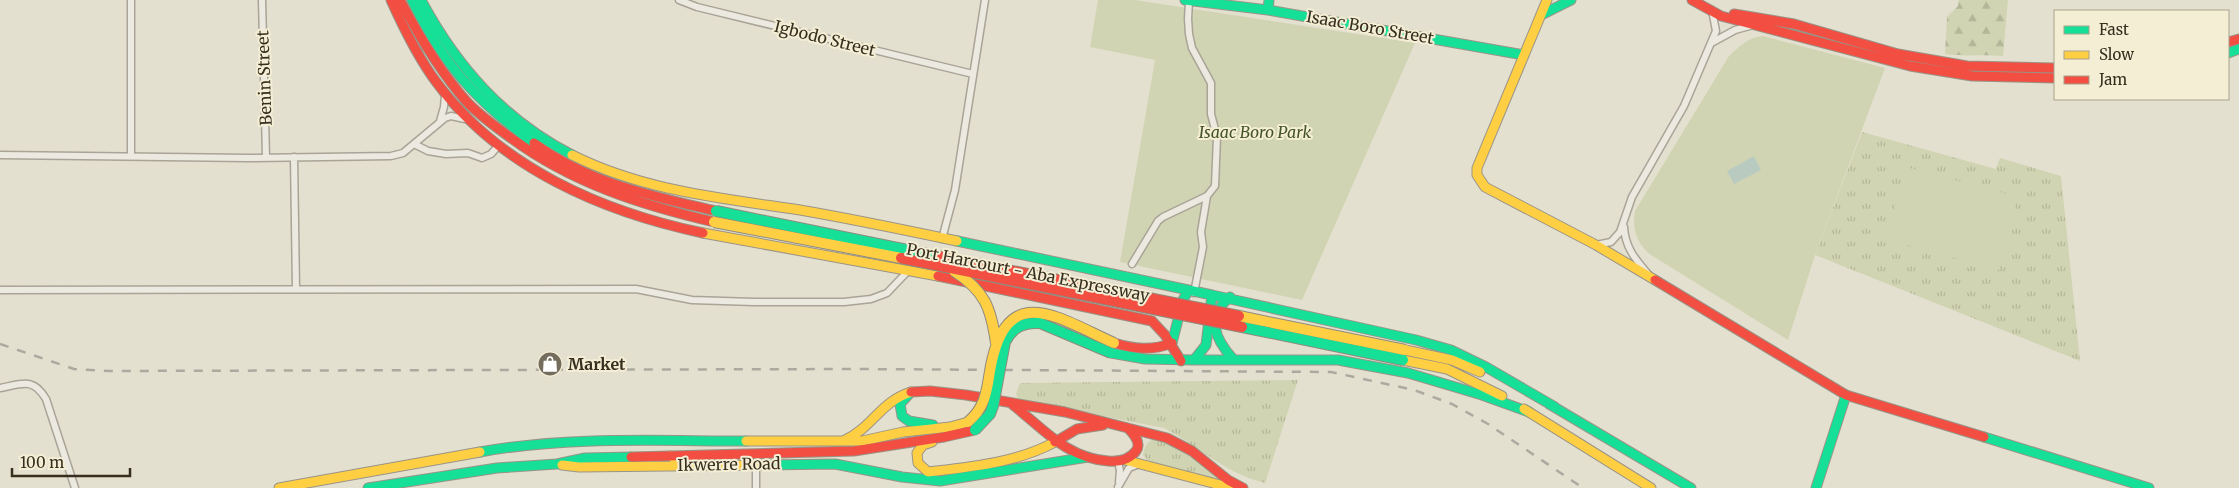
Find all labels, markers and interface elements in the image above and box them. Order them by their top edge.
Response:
street label: Isaac Boro Street [1305,6,1436,48]
legend [2054,10,2229,100]
street label: Igbodo Street [772,16,878,60]
text: Fast [2099,20,2129,39]
street label: Benin Street [252,29,276,126]
text: Slow [2099,45,2134,64]
text: Jam [2098,70,2127,89]
park label: Isaac Boro Park [1199,122,1311,142]
street label: Port Harcourt - Aba Expressway [905,239,1152,306]
shop icon: Market [537,351,563,377]
place label: Market [568,354,626,374]
scale bar [12,446,130,478]
text: 100 m [20,453,64,472]
street label: Ikwerre Road [677,453,781,475]

